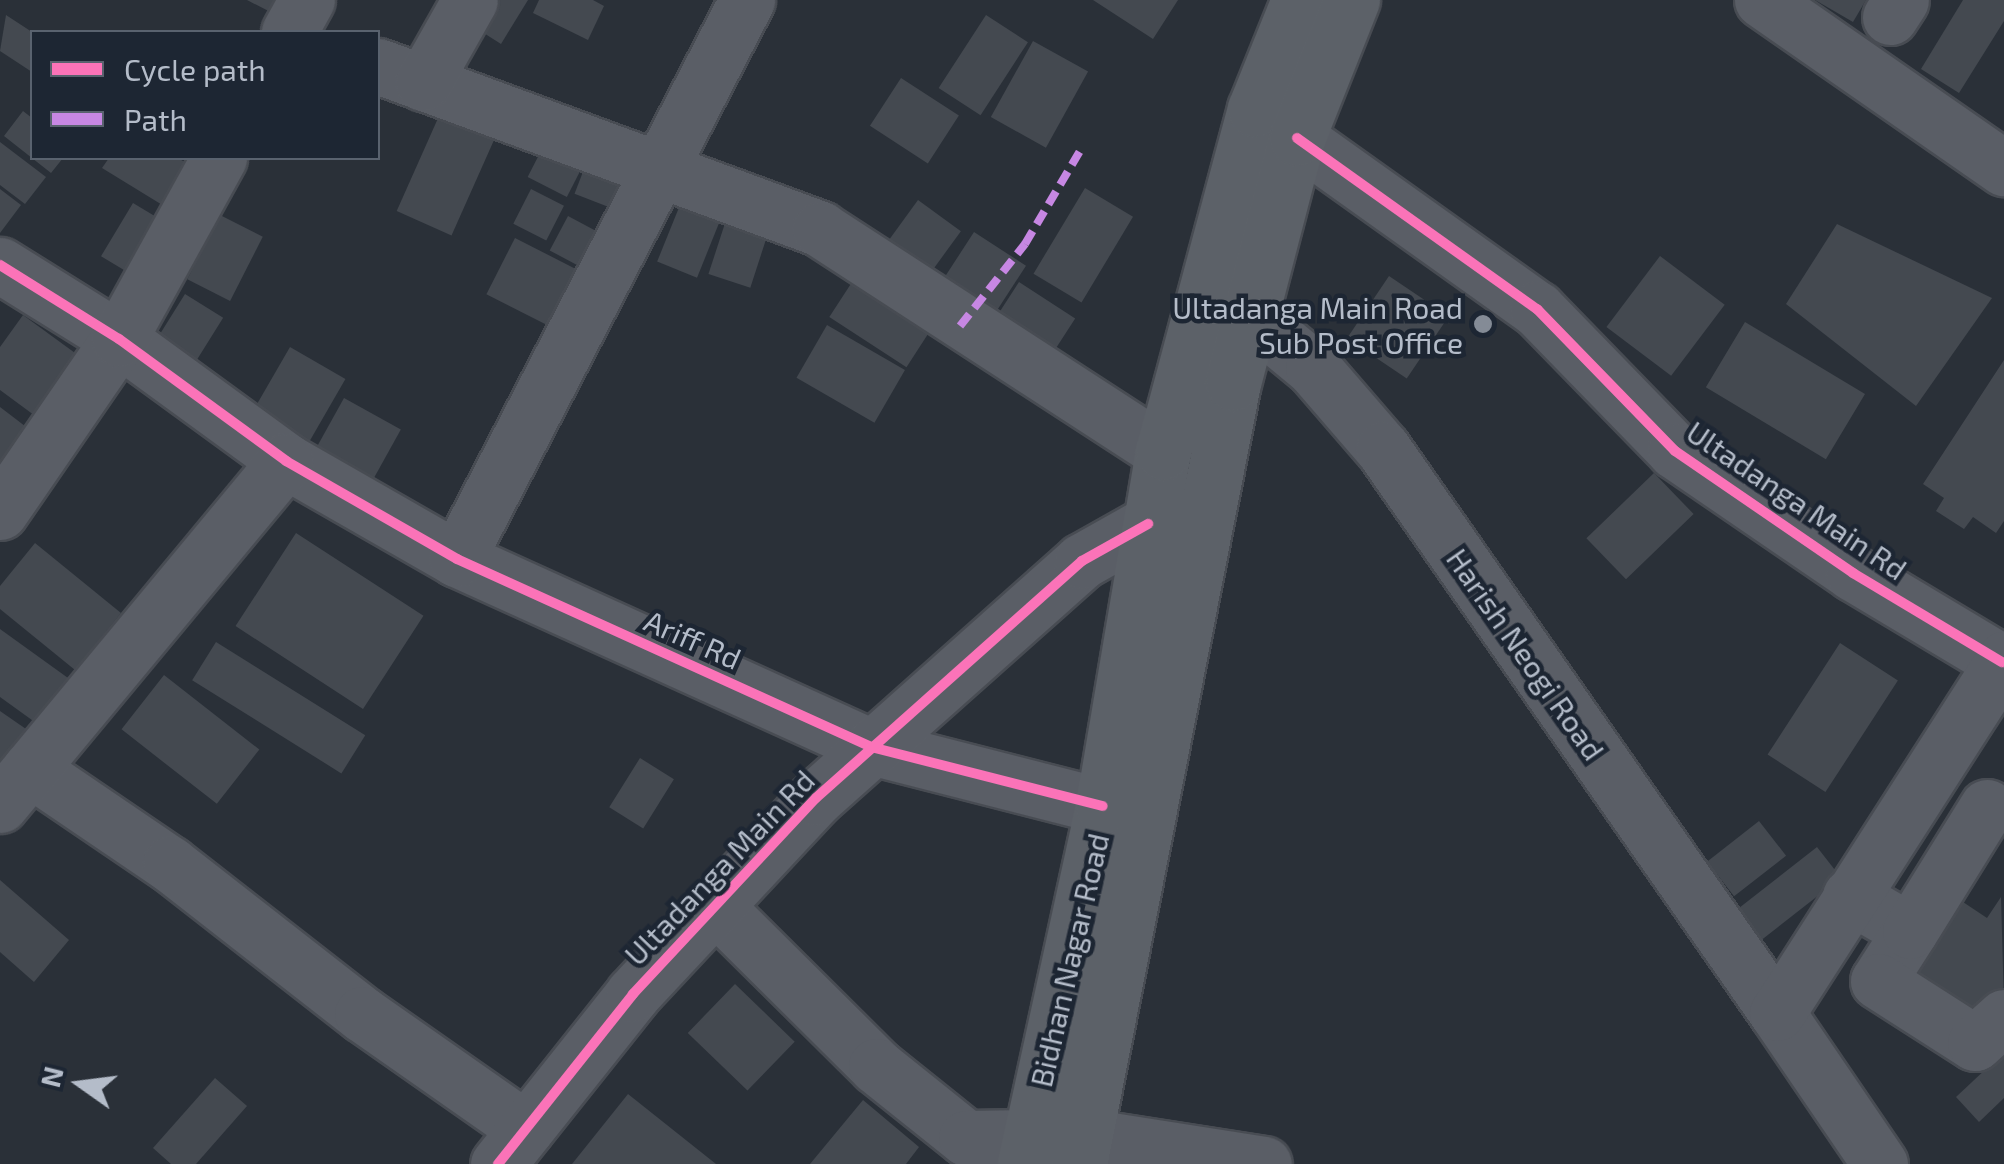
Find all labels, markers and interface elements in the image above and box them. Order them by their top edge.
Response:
legend [30,30,380,160]
text: Cycle path [124,51,266,87]
text: Path [124,101,187,137]
place label: Ultadanga Main Road Sub Post Office [1172,289,1463,360]
marker: Ultadanga Main Road Sub Post Office [1472,313,1494,335]
street label: Ultadanga Main Rd [1680,413,1914,587]
street label: Harish Neogi Road [1440,541,1612,767]
street label: Ariff Rd [639,602,747,676]
street label: Ultadanga Main Rd [617,762,821,972]
street label: Bidhan Nagar Road [1022,829,1116,1091]
north arrow [30,1034,130,1134]
text: N [32,1063,70,1091]

